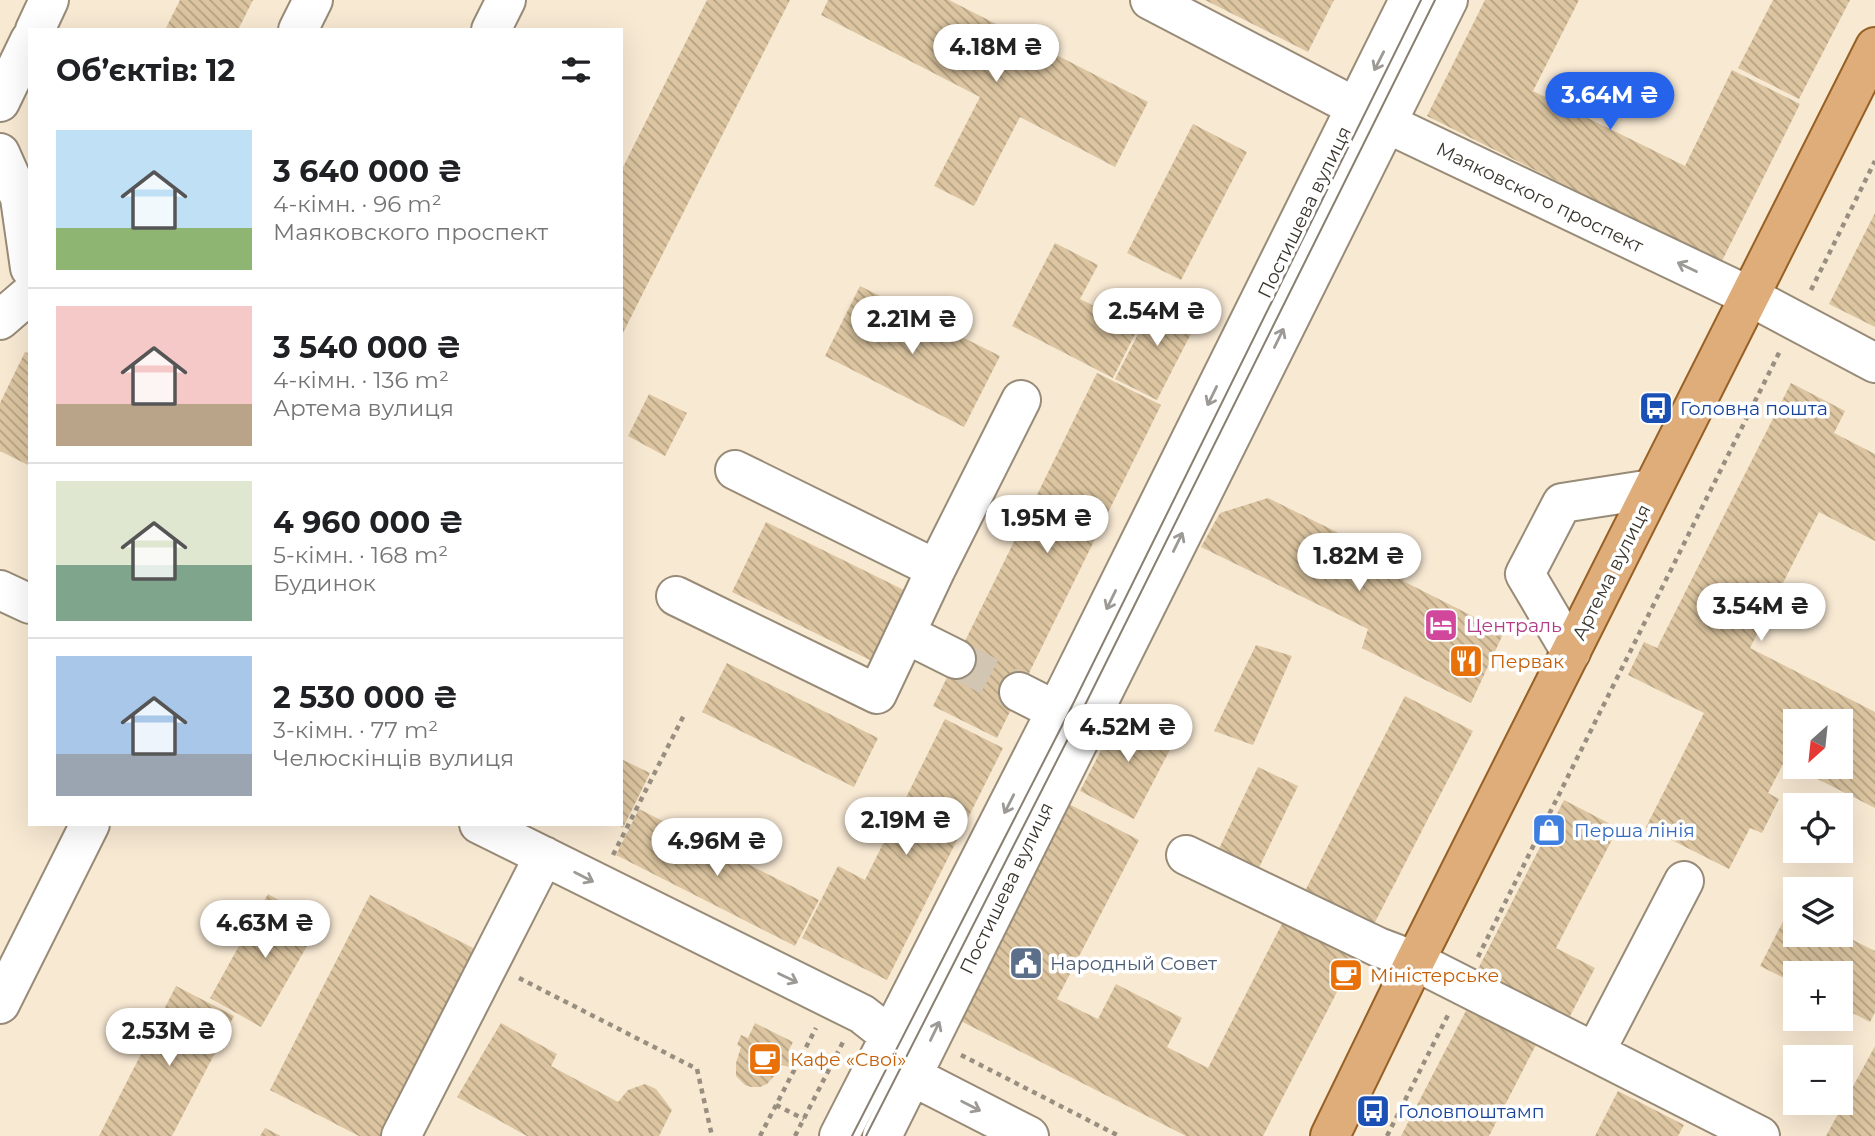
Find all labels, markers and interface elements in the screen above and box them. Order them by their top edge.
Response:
pin: 4.18M ₴ [931,24,1061,84]
text: 4.18M ₴ [949,33,1043,61]
one-way arrow [1371,50,1385,71]
icon: filters [557,51,595,89]
text: Об’єктів: 12 [56,52,235,89]
pin: 3.64M ₴ [1545,72,1675,132]
text: 3.64M ₴ [1561,81,1659,109]
street label: Постишева вулиця [1253,122,1356,302]
street label: Маяковского проспект [1433,137,1647,258]
text: 3 640 000 ₴ [273,153,462,190]
icon: home [112,158,196,242]
text: 4-кімн. · 96 m² [273,190,442,218]
text: Маяковского проспект [273,218,548,246]
one-way arrow [1677,260,1698,273]
pin: 2.54M ₴ [1092,288,1222,348]
pin: 2.21M ₴ [847,296,977,356]
text: 2.54M ₴ [1109,297,1205,325]
text: 2.21M ₴ [867,305,957,333]
one-way arrow [1273,328,1286,349]
text: 3 540 000 ₴ [273,329,461,366]
icon: home [112,334,196,418]
text: 4-кімн. · 136 m² [273,366,449,394]
one-way arrow [1205,385,1218,406]
bus stop icon: Головна пошта [1637,389,1675,427]
text: Артема вулиця [273,394,454,422]
place label: Головна пошта [1680,397,1828,420]
pin: 1.95M ₴ [982,496,1112,555]
street label: Артема вулиця [1567,500,1656,644]
text: 4 960 000 ₴ [273,504,464,541]
text: 1.95M ₴ [1002,504,1092,532]
icon: home [112,509,196,593]
one-way arrow [1171,532,1185,553]
pin: 1.82M ₴ [1294,534,1424,593]
text: 5-кімн. · 168 m² [273,541,448,569]
text: 1.82M ₴ [1313,542,1405,570]
text: Будинок [273,569,376,597]
pin: 3.54M ₴ [1696,584,1826,643]
one-way arrow [1104,589,1117,610]
text: 3.54M ₴ [1713,592,1809,620]
hotel icon: Централь [1422,606,1460,644]
place label: Централь [1466,614,1562,637]
restaurant icon: Первак [1447,642,1485,680]
place label: Первак [1490,650,1564,673]
text: 2 530 000 ₴ [273,679,458,716]
icon: home [112,684,196,768]
pin: 4.52M ₴ [1063,704,1193,764]
north arrow [1783,709,1853,779]
map controls [1783,709,1853,1115]
text: 4.52M ₴ [1080,713,1176,741]
text: 3-кімн. · 77 m² [273,716,438,744]
text: Челюскінців вулиця [273,744,514,772]
one-way arrow [1001,793,1015,813]
button: locate [1783,793,1853,863]
pin: 2.19M ₴ [841,798,971,857]
street label: Постишева вулиця [955,798,1058,978]
text: 2.19M ₴ [861,806,951,834]
shop icon: Перша лінія [1530,811,1568,849]
pin: 4.96M ₴ [652,818,782,878]
place label: Перша лінія [1574,819,1695,842]
text: 4.96M ₴ [667,827,767,855]
one-way arrow [573,870,594,884]
button: layers [1783,877,1853,947]
pin: 4.63M ₴ [200,900,330,960]
text: 4.63M ₴ [216,909,314,937]
public building icon: Народный Совет [1007,944,1045,982]
place label: Народный Совет [1050,952,1217,975]
cafe icon: Міністерське [1327,956,1365,994]
button: + [1783,961,1853,1031]
place label: Міністерське [1370,964,1499,987]
one-way arrow [777,971,798,985]
pin: 2.53M ₴ [104,1009,234,1068]
text: 2.53M ₴ [122,1017,216,1045]
one-way arrow [928,1021,942,1042]
cafe icon: Кафе «Свої» [746,1040,784,1078]
button: − [1783,1045,1853,1115]
place label: Кафе «Свої» [790,1048,906,1071]
bus stop icon: Головпоштамп [1354,1092,1392,1130]
one-way arrow [960,1099,980,1113]
place label: Головпоштамп [1398,1100,1545,1123]

